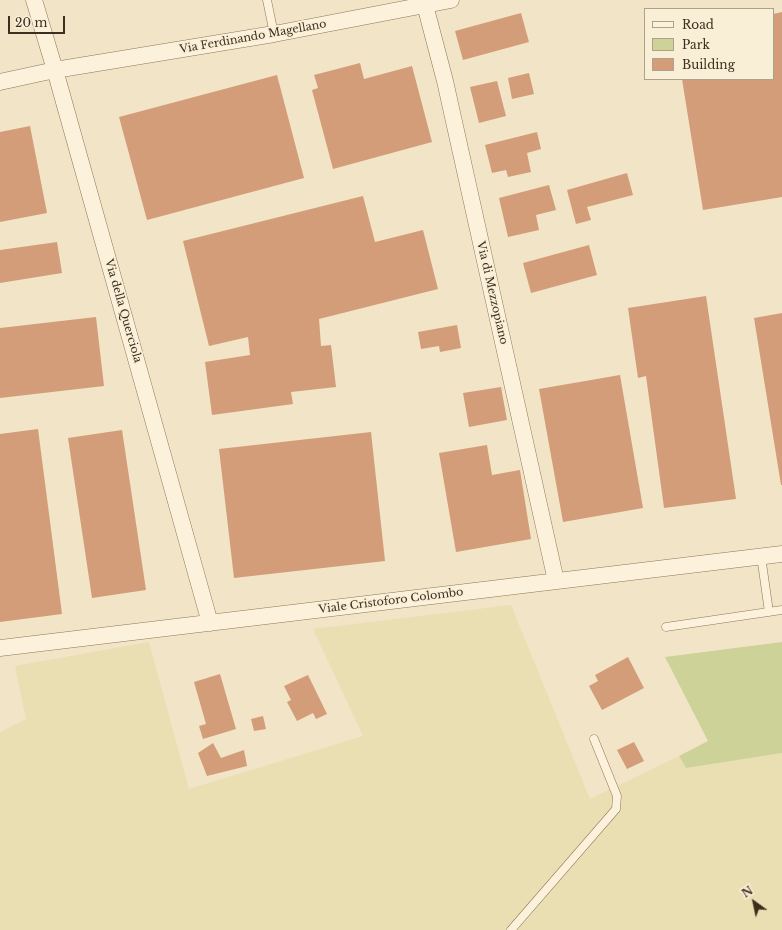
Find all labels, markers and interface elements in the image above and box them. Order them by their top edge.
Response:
scale bar [10,8,67,34]
legend [644,8,774,80]
text: 20 m [15,15,47,30]
text: Road [682,17,714,32]
street label: Via Ferdinando Magellano [178,18,328,56]
text: Park [682,37,710,52]
text: Building [682,57,735,72]
street label: Via di Mezzopiano [474,240,510,346]
street label: Via della Querciola [102,258,144,364]
street label: Viale Cristoforo Colombo [318,586,464,616]
north arrow [734,882,774,922]
text: N [739,883,756,901]

